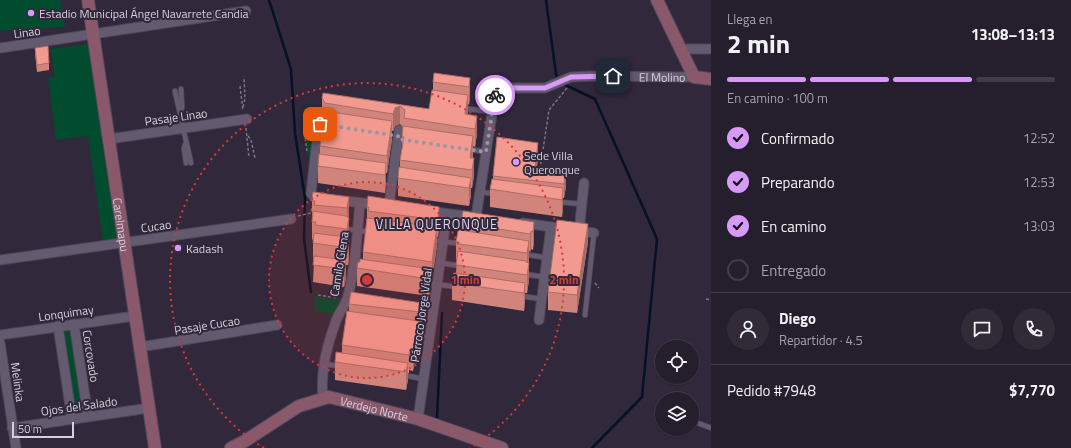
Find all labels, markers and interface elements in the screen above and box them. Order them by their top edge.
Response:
place label: Estadio Municipal Ángel Navarrete Candia [39,4,249,23]
marker: Estadio Municipal Ángel Navarrete Candia [26,8,36,18]
text: Llega en [727,9,772,29]
street label: Linao [12,21,42,43]
text: 13:08–13:13 [971,23,1055,46]
text: 2 min [727,24,790,63]
pin [596,59,630,93]
icon: home [602,65,624,87]
street label: El Molino [639,67,686,86]
courier [475,75,515,115]
icon: bike [484,84,506,106]
text: En camino · 100 m [727,88,828,108]
street label: Pasaje Linao [143,103,209,131]
pin [303,107,337,141]
icon: bag [309,113,331,135]
icon: check [727,127,749,149]
text: Confirmado [761,127,834,150]
text: 12:52 [1023,128,1055,148]
place label: Sede Villa Queronque [524,146,580,179]
marker: Sede Villa Queronque [511,157,521,167]
icon: check [727,171,749,193]
text: Preparando [761,171,835,194]
text: 12:53 [1023,172,1055,192]
street label: Carelmapu [108,196,135,253]
street label: Cucao [140,214,172,238]
district label: VILLA QUERONQUE [376,214,498,234]
icon: check [727,215,749,237]
text: En camino [761,215,827,238]
text: 13:03 [1023,216,1055,236]
street label: Camilo Glena [324,230,354,298]
place label: Kadash [186,239,223,258]
marker: Kadash [173,243,183,253]
text: Entregado [761,259,826,282]
street label: Párroco Jorge Vidal [405,267,437,363]
text: 1 min [450,270,480,289]
text: 2 min [549,270,579,289]
centre of rings [360,273,374,287]
street label: Lonquimay [37,300,95,326]
text: Diego [779,307,816,330]
button: person [727,308,769,350]
button: chat [961,308,1003,350]
button: phone [1013,308,1055,350]
street label: Pasaje Cucao [173,310,241,340]
street label: Corcovado [78,329,104,383]
text: Repartidor · 4.5 [779,330,863,350]
map controls [655,340,699,436]
button: locate [655,340,699,384]
street label: Melinka [6,361,30,403]
text: Pedido #7948 [727,379,816,402]
text: $7,770 [1009,379,1055,402]
street label: Ojos del Salado [40,391,118,421]
street label: Verdejo Norte [338,391,410,426]
button: layers [655,392,699,436]
scale bar [12,420,74,439]
text: 50 m [18,421,42,437]

